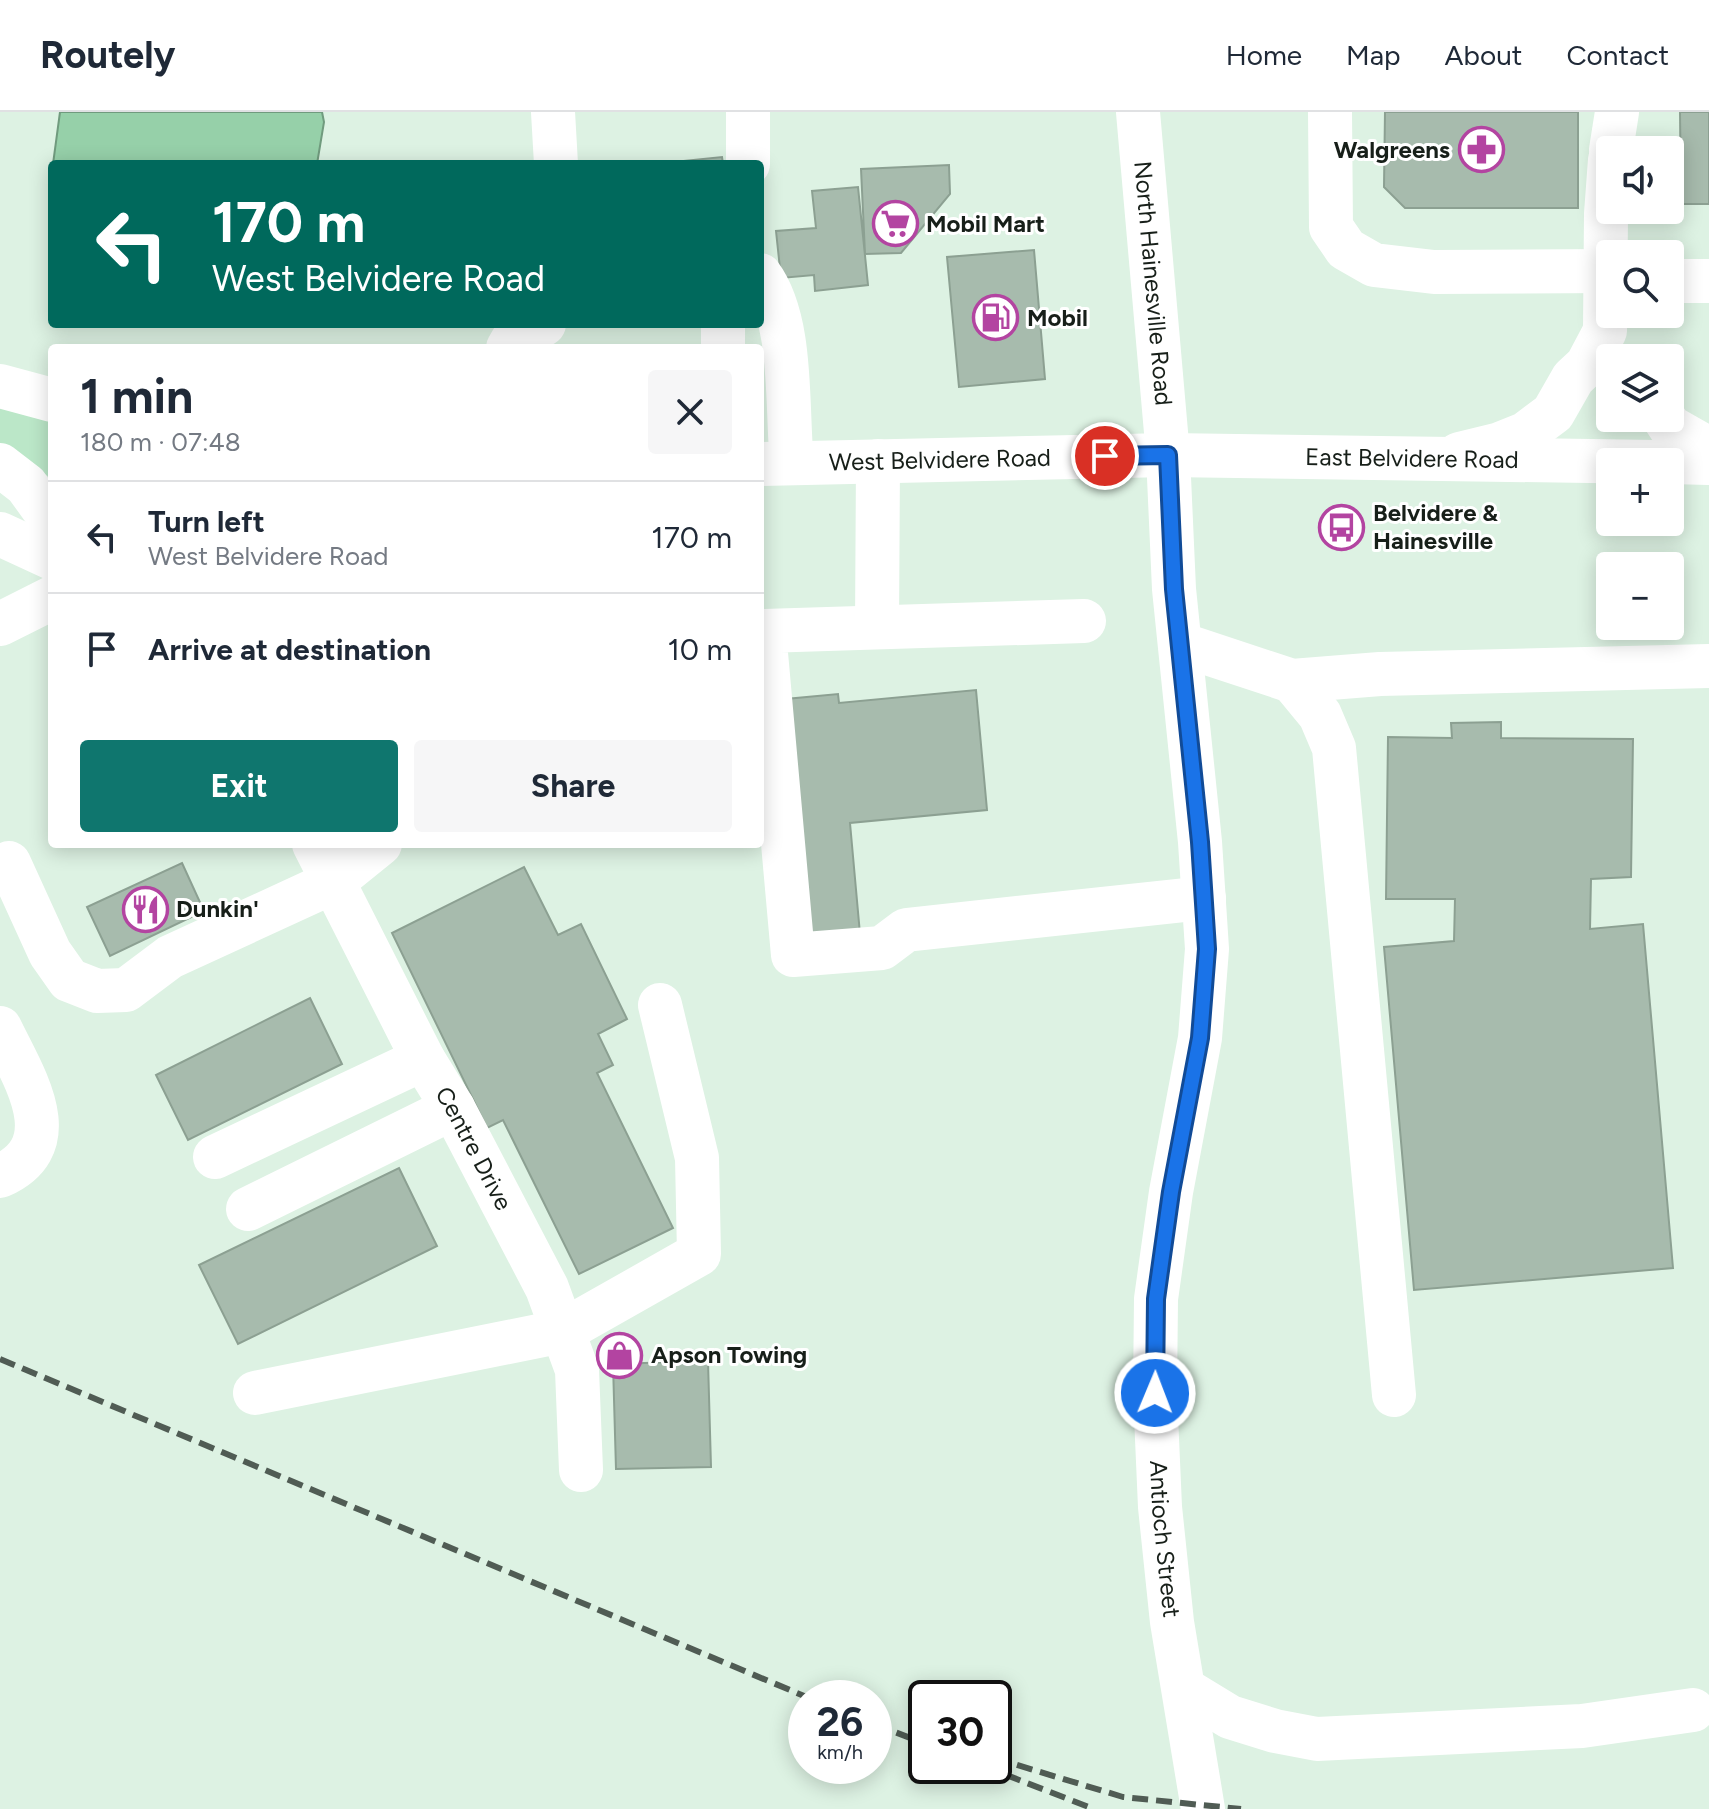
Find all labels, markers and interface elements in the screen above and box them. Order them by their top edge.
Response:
text: Routely [40,32,175,78]
text: Home [1226,38,1302,72]
text: Map [1346,38,1401,72]
text: About [1445,38,1522,72]
text: Contact [1566,38,1669,72]
pharmacy icon: Walgreens [1457,126,1505,174]
place label: Walgreens [1334,135,1450,164]
map controls [1596,136,1684,640]
button: sound [1596,136,1684,224]
street label: North Hainesville Road [1128,160,1179,407]
text: 170 m [212,189,365,256]
icon: left [80,192,184,296]
supermarket icon: Mobil Mart [871,200,919,248]
place label: Mobil Mart [926,209,1045,238]
button: search [1596,240,1684,328]
text: West Belvidere Road [212,257,545,300]
fuel station icon: Mobil [972,294,1020,342]
place label: Mobil [1027,303,1088,332]
button: layers [1596,344,1684,432]
text: 1 min [80,367,193,425]
button: close [648,370,732,454]
pin [1071,422,1139,490]
text: 180 m · 07:48 [80,426,241,458]
icon: arrive [1083,434,1127,478]
street label: East Belvidere Road [1305,442,1519,474]
street label: West Belvidere Road [829,443,1051,476]
button: + [1596,448,1684,536]
place label: Belvidere & Hainesville [1373,498,1498,555]
text: Turn left [148,503,265,540]
bus stop icon: Belvidere & Hainesville [1318,503,1366,551]
icon: left [80,515,124,559]
text: 170 m [651,519,732,556]
text: West Belvidere Road [148,540,389,572]
button: − [1596,552,1684,640]
icon: arrive [80,627,124,671]
text: Arrive at destination [148,631,431,668]
text: 10 m [667,631,732,668]
button: Exit [80,740,398,832]
button: Share [414,740,732,832]
restaurant icon: Dunkin' [121,885,169,933]
place label: Dunkin' [176,894,259,923]
street label: Centre Drive [429,1081,519,1215]
shop icon: Apson Towing [596,1331,644,1379]
place label: Apson Towing [651,1340,807,1369]
position arrow [1113,1351,1197,1435]
street label: Antioch Street [1144,1460,1186,1619]
speed limit sign: 30 [908,1680,1012,1784]
text: 26 [817,1698,863,1746]
text: km/h [817,1740,863,1764]

